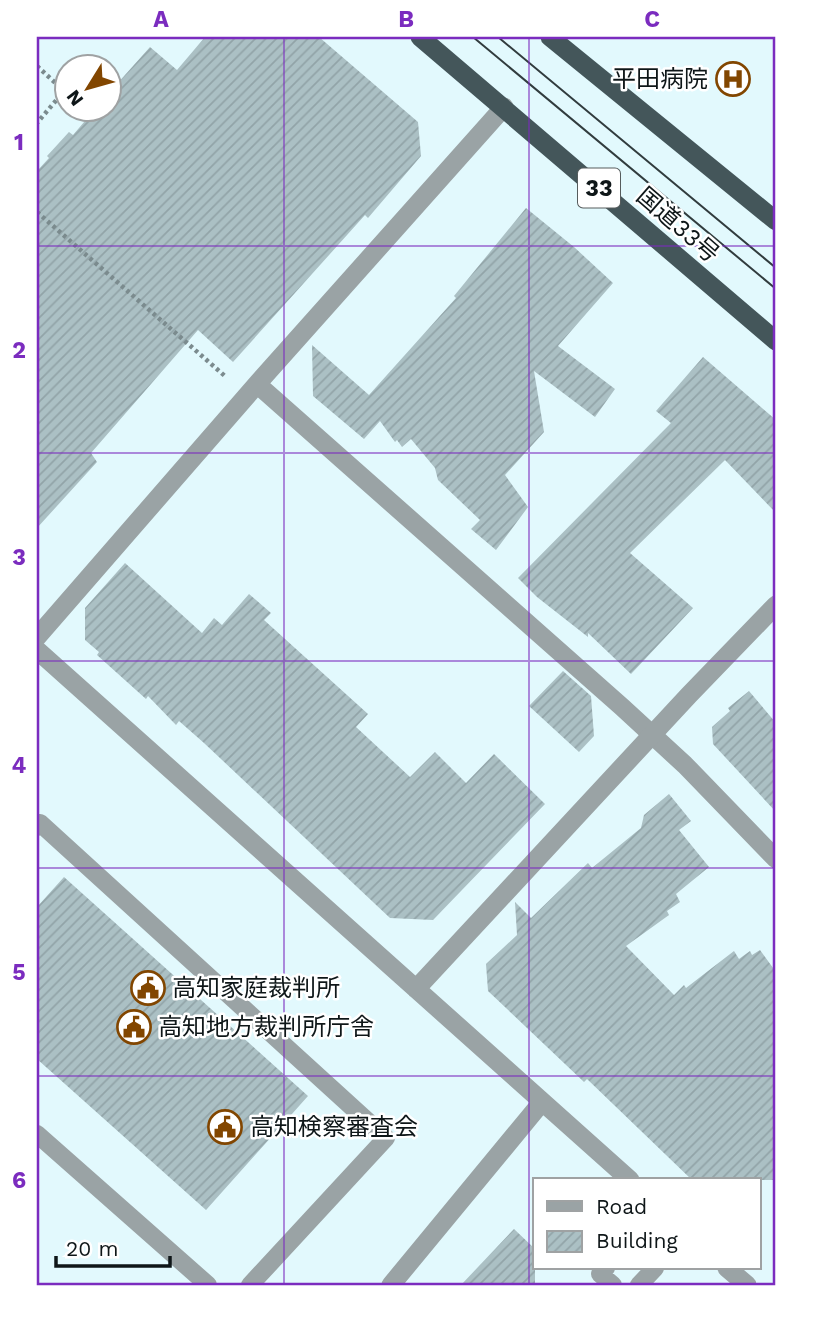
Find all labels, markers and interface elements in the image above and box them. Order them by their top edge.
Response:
text: A [153,6,169,33]
text: B [398,6,414,33]
text: C [644,6,660,33]
north arrow [52,52,122,122]
hospital icon: 平田病院 [714,60,752,98]
place label: 平田病院 [612,65,708,93]
text: N [61,85,88,110]
text: 1 [14,129,24,156]
road number: 33 [578,168,620,208]
street label: 国道33号 [631,182,725,268]
text: 2 [12,337,26,364]
text: 3 [12,544,26,571]
text: 4 [12,752,27,779]
text: 5 [12,959,26,986]
public building icon: 高知家庭裁判所 [129,969,167,1007]
place label: 高知家庭裁判所 [172,974,340,1002]
public building icon: 高知地方裁判所庁舎 [115,1008,153,1046]
place label: 高知地方裁判所庁舎 [158,1013,374,1041]
public building icon: 高知検察審査会 [206,1108,244,1146]
place label: 高知検察審査会 [250,1113,418,1141]
text: 6 [12,1167,26,1194]
legend [533,1178,760,1270]
text: Road [596,1194,647,1219]
scale bar [56,1224,170,1268]
text: Building [596,1228,678,1253]
text: 20 m [66,1236,118,1261]

